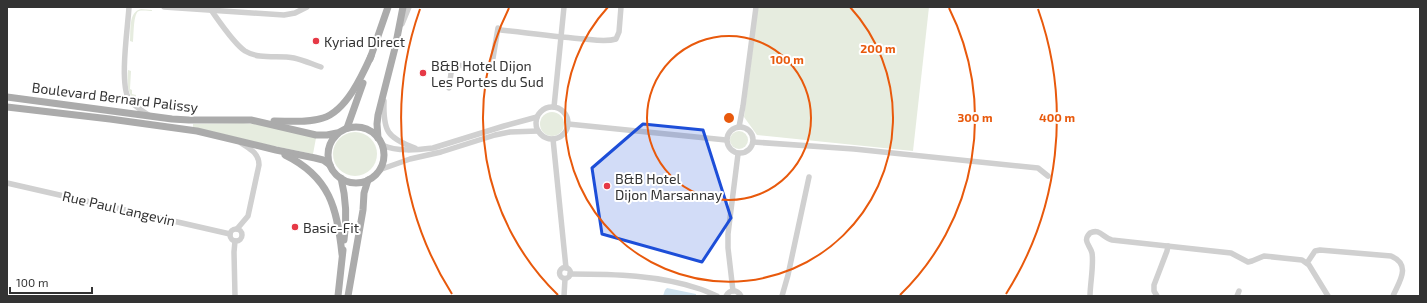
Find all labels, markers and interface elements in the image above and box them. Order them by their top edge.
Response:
place label: Kyriad Direct [324,33,405,50]
marker: Kyriad Direct [311,36,321,46]
text: 200 m [860,41,896,55]
text: 100 m [770,52,804,66]
place label: B&B Hotel Dijon Les Portes du Sud [431,57,544,90]
marker: B&B Hotel Dijon Les Portes du Sud [418,68,428,78]
street label: Boulevard Bernard Palissy [31,78,200,116]
text: 300 m [957,110,993,124]
text: 400 m [1039,110,1075,124]
centre of rings [722,111,736,125]
place label: B&B Hotel Dijon Marsannay [615,170,723,203]
marker: B&B Hotel Dijon Marsannay [602,181,612,191]
street label: Rue Paul Langevin [61,187,177,229]
place label: Basic-Fit [303,219,359,236]
marker: Basic-Fit [290,222,300,232]
scale bar [10,269,92,295]
text: 100 m [16,275,48,289]

